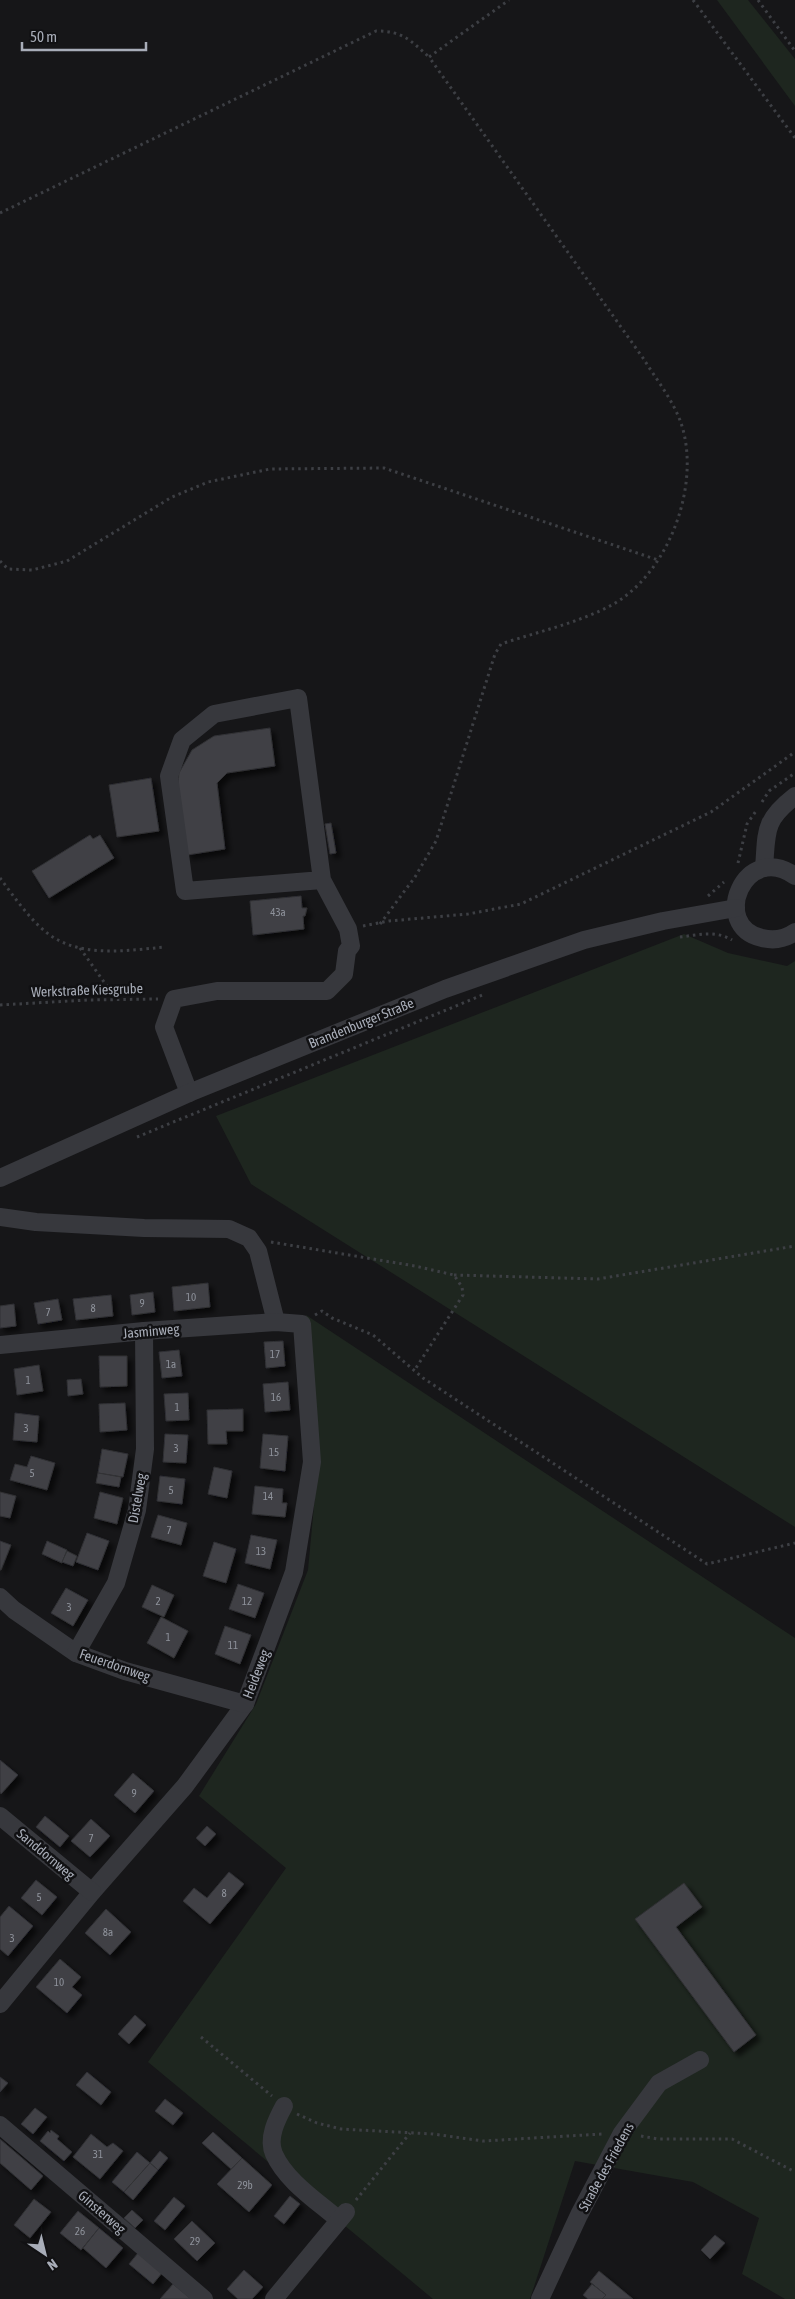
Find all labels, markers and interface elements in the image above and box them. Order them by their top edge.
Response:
scale bar [22,20,146,52]
text: 50 m [30,28,57,45]
house number: 43a [270,906,286,918]
street label: Werkstraße Kiesgrube [31,980,143,1000]
street label: Brandenburger Straße [306,995,416,1051]
house number: 10 [186,1291,196,1303]
house number: 9 [139,1297,145,1309]
house number: 8 [90,1302,96,1314]
house number: 7 [45,1306,51,1318]
street label: Jasminweg [122,1321,180,1341]
house number: 17 [270,1348,280,1360]
house number: 1a [166,1358,176,1370]
house number: 1 [25,1374,31,1386]
house number: 16 [271,1391,281,1403]
house number: 1 [174,1401,180,1413]
house number: 3 [23,1422,29,1434]
house number: 3 [173,1442,179,1454]
house number: 15 [269,1446,279,1458]
house number: 5 [29,1467,35,1479]
street label: Distelweg [125,1472,149,1524]
house number: 5 [168,1484,174,1496]
house number: 14 [263,1490,273,1502]
house number: 7 [166,1524,172,1536]
house number: 13 [256,1545,266,1557]
house number: 2 [155,1595,161,1607]
house number: 12 [242,1595,252,1607]
house number: 3 [66,1601,72,1613]
house number: 1 [165,1631,171,1643]
house number: 11 [228,1639,238,1651]
street label: Feuerdornweg [78,1645,152,1685]
street label: Heideweg [239,1647,273,1701]
house number: 9 [131,1787,137,1799]
street label: Sanddornweg [14,1825,78,1883]
house number: 7 [88,1832,94,1844]
house number: 8 [221,1887,227,1899]
house number: 5 [36,1891,42,1903]
house number: 8a [103,1926,113,1938]
house number: 3 [9,1932,15,1944]
house number: 10 [54,1976,64,1988]
street label: Straße des Friedens [575,2120,637,2214]
house number: 31 [93,2148,103,2160]
house number: 29b [237,2179,253,2191]
street label: Ginsterweg [75,2187,129,2237]
house number: 26 [75,2225,85,2237]
north arrow [20,2229,70,2279]
house number: 29 [190,2235,200,2247]
text: N [44,2256,60,2274]

